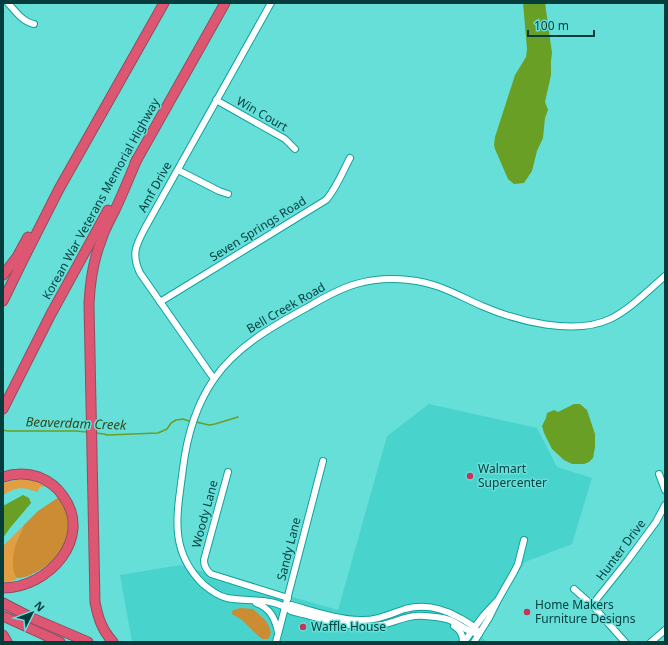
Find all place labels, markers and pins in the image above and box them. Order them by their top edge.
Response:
place label: Walmart Supercenter [478,460,547,491]
marker: Walmart Supercenter [465,471,475,481]
place label: Home Makers Furniture Designs [535,596,636,627]
marker: Home Makers Furniture Designs [522,607,532,617]
place label: Waffle House [311,618,386,635]
marker: Waffle House [298,622,308,632]

